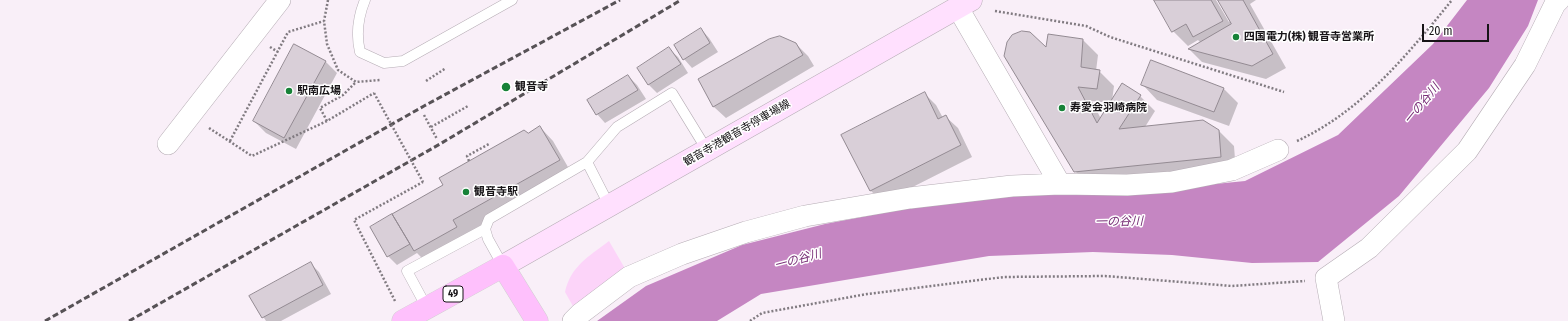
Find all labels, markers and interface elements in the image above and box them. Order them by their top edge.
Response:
scale bar [1424,16,1491,42]
text: 20 m [1429,24,1453,38]
place label: 四国電力(株) 観音寺営業所 [1244,30,1374,44]
marker: 四国電力(株) 観音寺営業所 [1231,32,1241,42]
place label: 観音寺 [515,80,548,94]
marker: 観音寺 [500,81,512,93]
water label: 一の谷川 [1401,81,1443,127]
place label: 駅南広場 [297,84,341,98]
marker: 駅南広場 [284,86,294,96]
street label: 観音寺港観音寺停車場線 [681,97,793,169]
place label: 寿愛会羽崎病院 [1070,101,1147,115]
marker: 寿愛会羽崎病院 [1057,103,1067,113]
place label: 観音寺駅 [474,185,518,199]
marker: 観音寺駅 [461,187,471,197]
water label: 一の谷川 [1095,214,1143,230]
water label: 一の谷川 [773,247,823,273]
road number: 49 [443,286,463,302]

